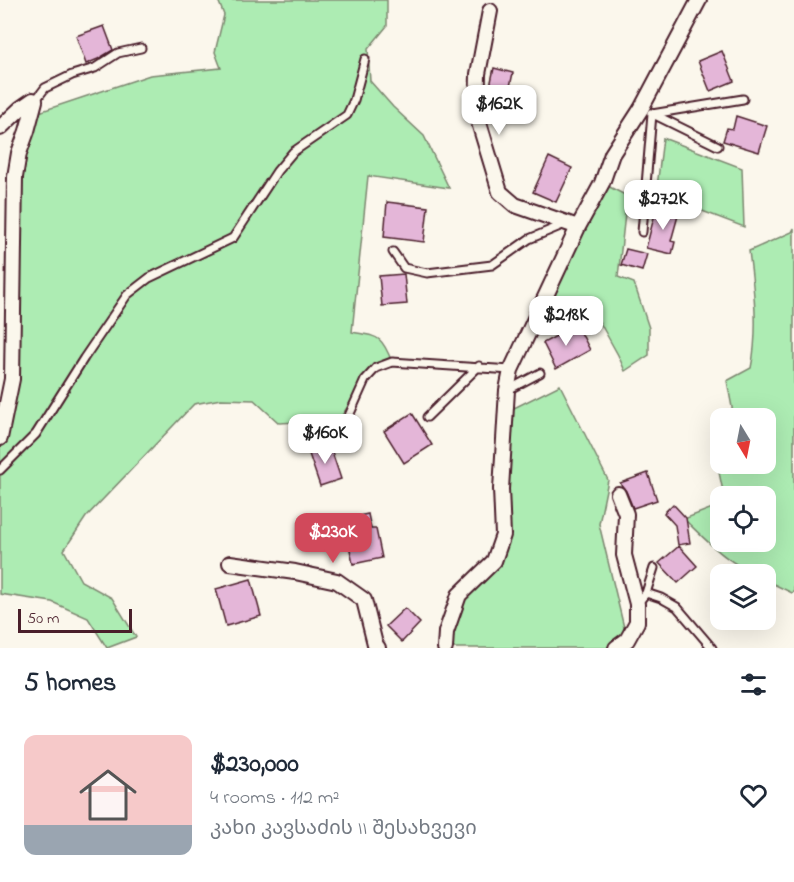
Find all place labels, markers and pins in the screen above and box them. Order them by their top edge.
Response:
pin: $162K [457,85,541,136]
pin: $272K [621,180,705,231]
pin: $218K [524,296,608,347]
pin: $160K [283,414,367,465]
pin: $230K [291,513,375,564]

